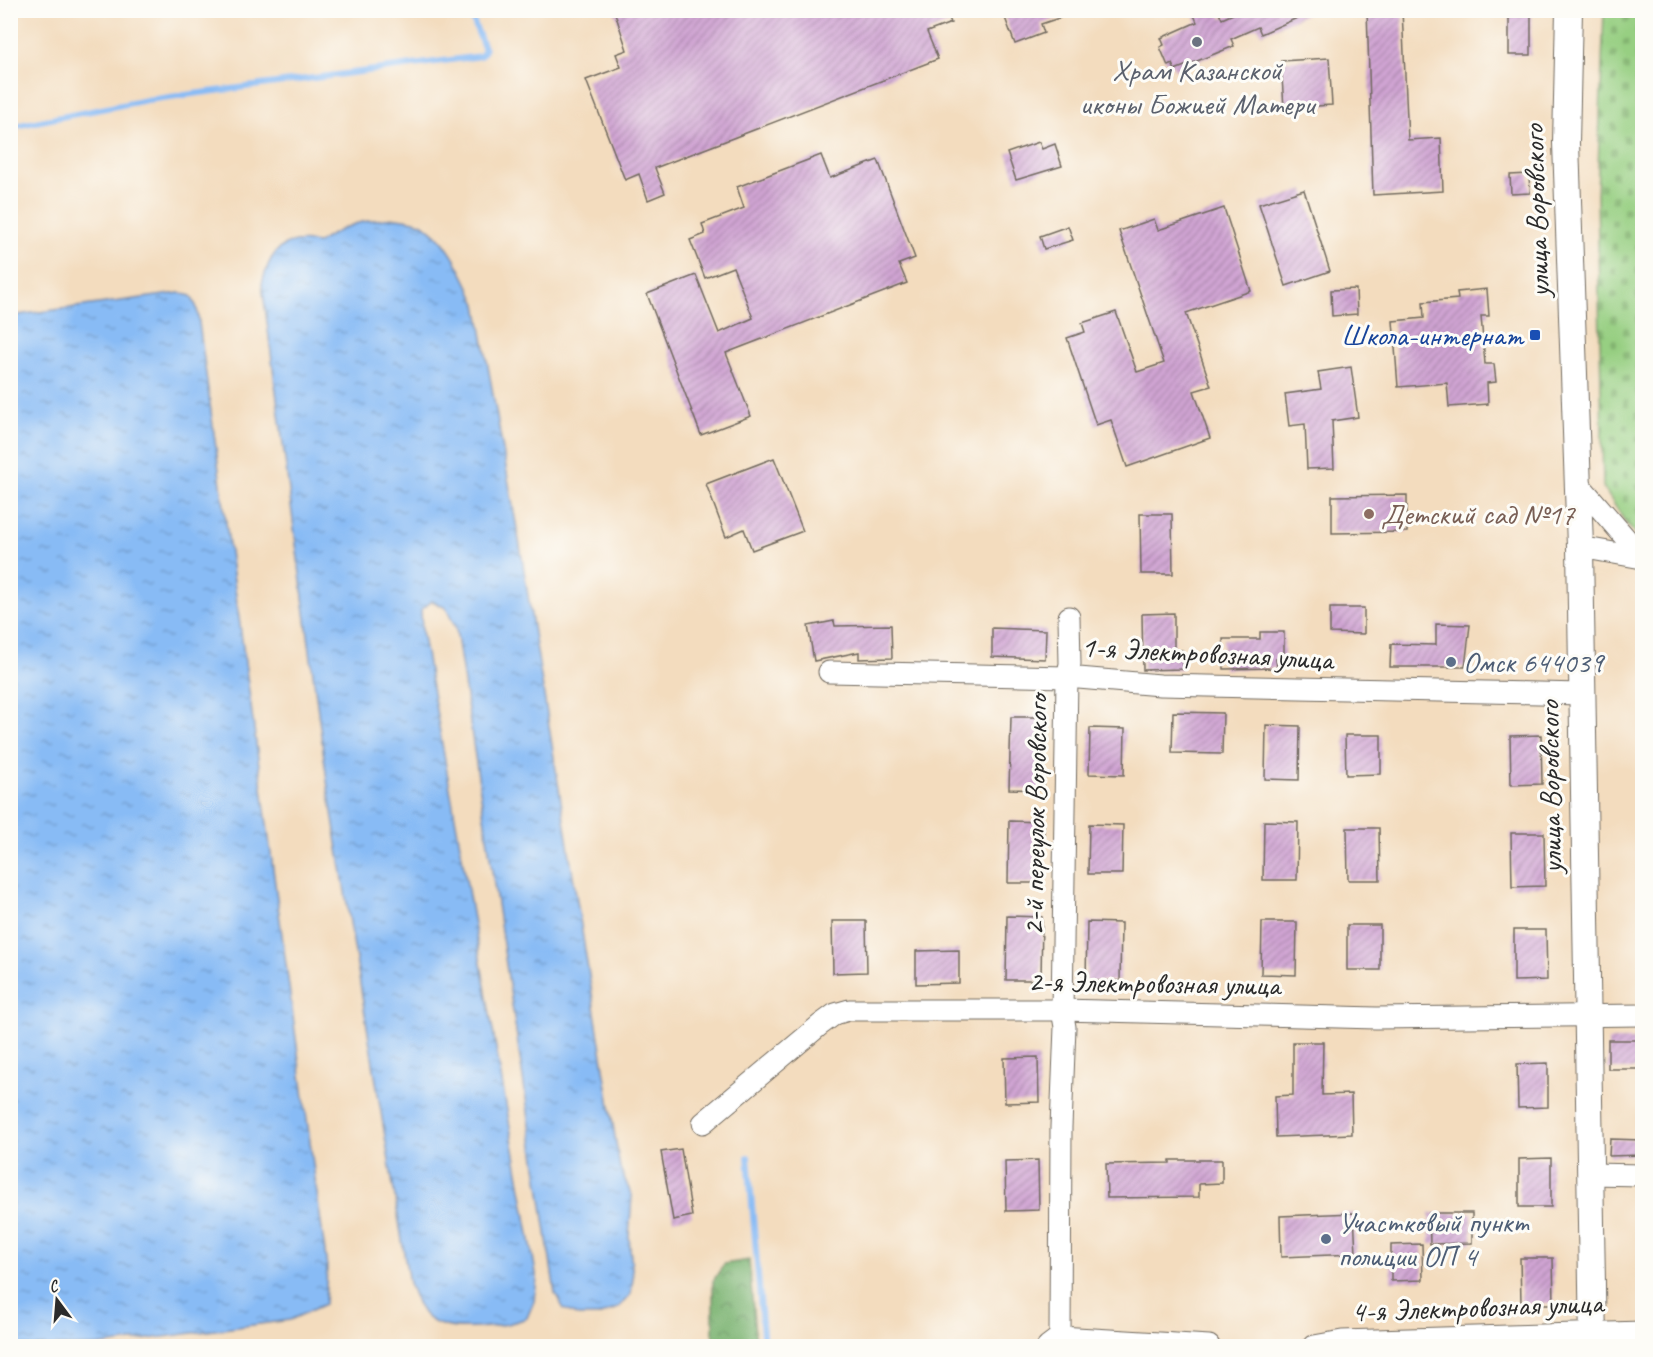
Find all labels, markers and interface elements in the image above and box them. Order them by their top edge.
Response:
marker: Храм Казанской иконы Божией Матери [1190,35,1204,49]
place label: Храм Казанской иконы Божией Матери [1080,51,1317,123]
street label: улица Воровского [1514,123,1558,300]
place label: Школа-интернат [1341,316,1525,354]
marker: Школа-интернат [1528,328,1542,342]
place label: Детский сад №17 [1381,495,1576,533]
marker: Детский сад №17 [1362,507,1376,521]
street label: 1-я Электровозная улица [1080,627,1336,679]
place label: Омск 644039 [1463,643,1606,681]
marker: Омск 644039 [1444,655,1458,669]
street label: 2-й переулок Воровского [1014,690,1056,936]
street label: улица Воровского [1529,699,1571,876]
street label: 2-я Электровозная улица [1028,962,1283,1004]
place label: Участковый пункт полиции ОП 4 [1338,1203,1530,1275]
marker: Участковый пункт полиции ОП 4 [1319,1232,1333,1246]
north arrow [27,1270,87,1330]
text: С [47,1275,62,1297]
street label: 4-я Электровозная улица [1351,1284,1606,1330]

